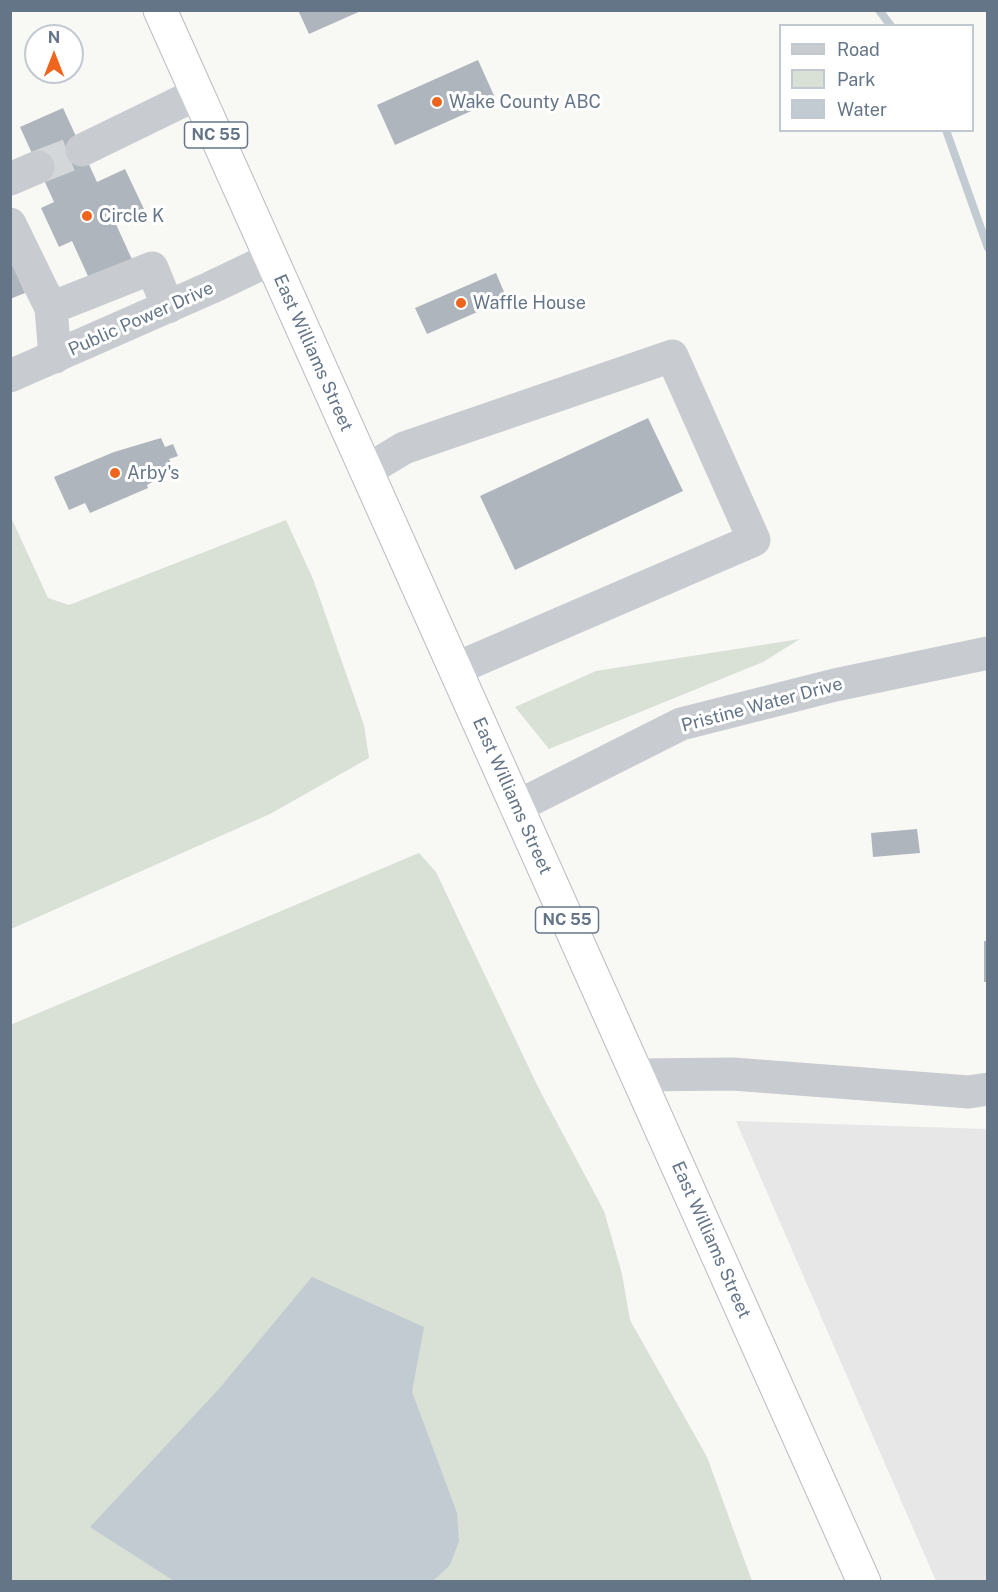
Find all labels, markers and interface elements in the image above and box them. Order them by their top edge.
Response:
north arrow [24,24,84,84]
legend [779,24,974,132]
text: N [48,28,60,47]
text: Road [837,39,880,60]
text: Park [837,69,875,90]
place label: Wake County ABC [449,91,601,113]
marker: Wake County ABC [430,95,444,109]
text: Water [837,99,887,120]
road number: NC 55 [184,122,248,148]
place label: Circle K [99,205,164,227]
marker: Circle K [80,209,94,223]
street label: East Williams Street [269,271,357,435]
street label: Public Power Drive [65,277,217,361]
place label: Waffle House [473,292,586,314]
marker: Waffle House [454,296,468,310]
place label: Arby's [127,462,179,484]
marker: Arby's [108,466,122,480]
street label: Pristine Water Drive [679,673,845,737]
street label: East Williams Street [468,714,556,878]
road number: NC 55 [536,907,598,933]
street label: East Williams Street [667,1158,755,1322]

